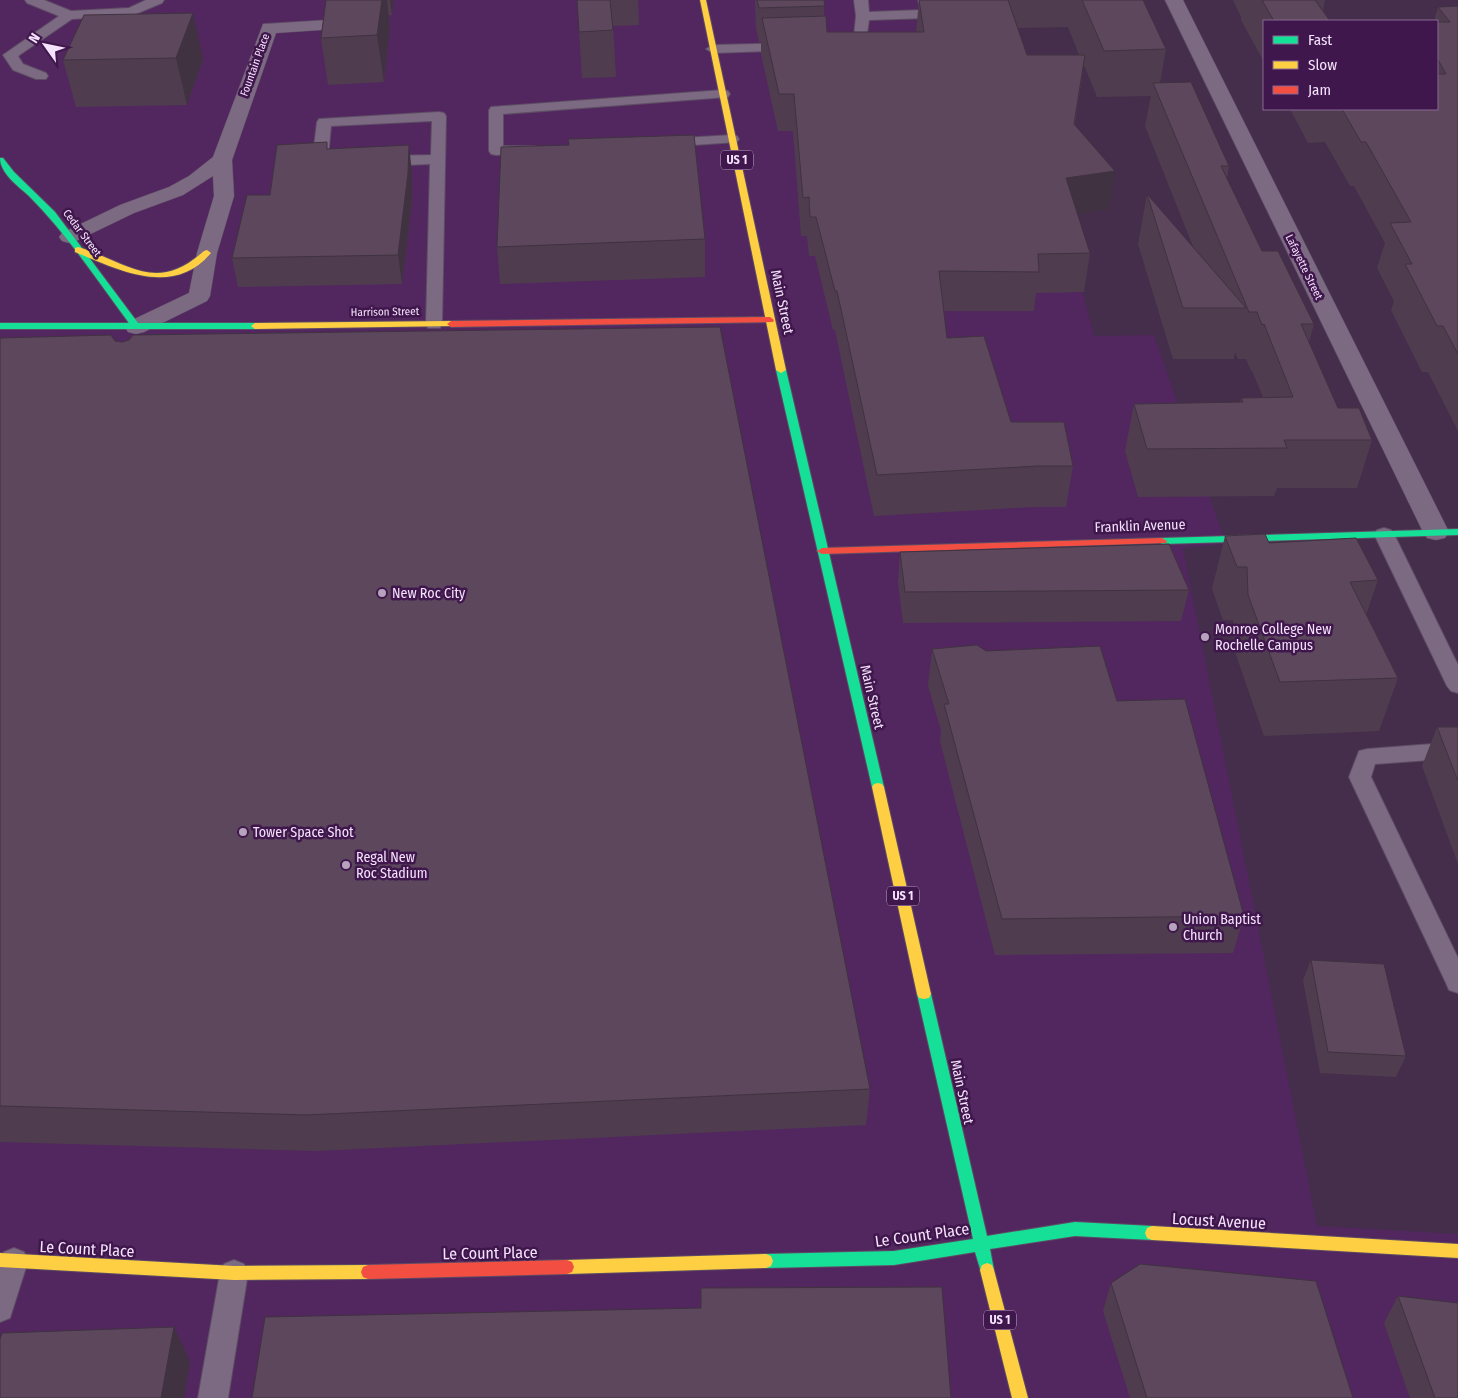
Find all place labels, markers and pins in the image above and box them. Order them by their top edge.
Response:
place label: New Roc City [392,585,466,602]
marker: New Roc City [376,587,388,599]
place label: Monroe College New Rochelle Campus [1215,621,1331,654]
marker: Monroe College New Rochelle Campus [1199,631,1211,643]
place label: Tower Space Shot [253,824,354,841]
marker: Tower Space Shot [237,826,249,838]
place label: Regal New Roc Stadium [356,849,427,882]
marker: Regal New Roc Stadium [340,859,352,871]
place label: Union Baptist Church [1183,911,1261,944]
marker: Union Baptist Church [1167,921,1179,933]

